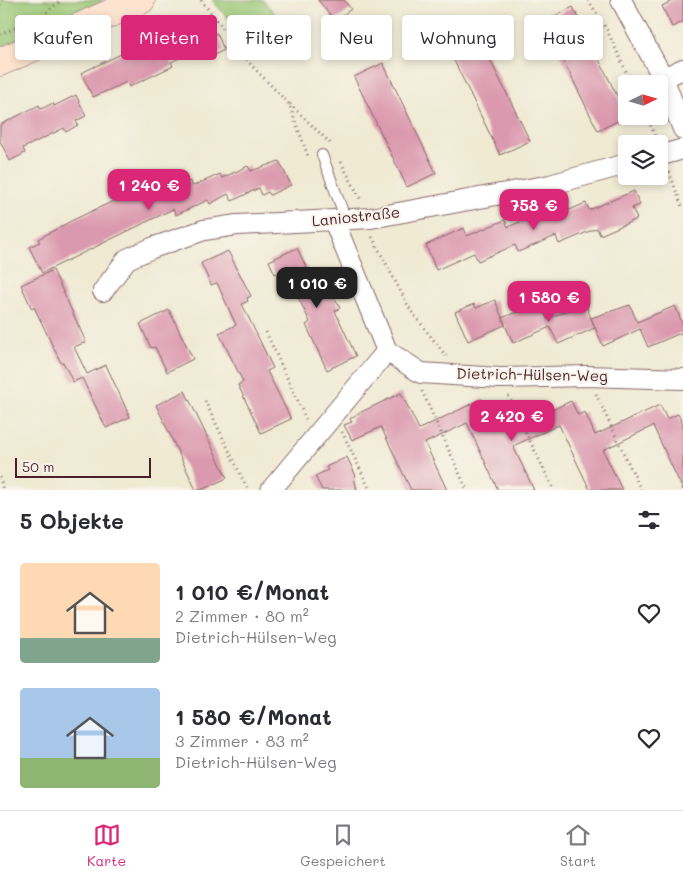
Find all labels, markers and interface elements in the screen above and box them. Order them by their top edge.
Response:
chip: Kaufen [15,15,111,60]
chip: Mieten [121,15,217,60]
chip: Filter [227,15,311,60]
chip: Neu [321,15,392,60]
chip: Wohnung [402,15,514,60]
chip: Haus [524,15,603,60]
north arrow [618,75,668,125]
map controls [618,75,668,185]
button: layers [618,135,668,185]
pin: 1 240 € [103,168,195,211]
text: 1 240 € [119,174,179,195]
pin: 758 € [499,188,569,231]
text: 758 € [511,194,557,215]
street label: Laniostraße [311,201,401,231]
pin: 1 010 € [271,266,363,309]
text: 1 010 € [287,272,347,293]
pin: 1 580 € [503,280,595,323]
text: 1 580 € [518,286,580,307]
street label: Dietrich-Hülsen-Weg [456,363,608,385]
pin: 2 420 € [466,400,558,442]
text: 2 420 € [481,405,543,426]
scale bar [15,455,151,478]
text: 50 m [22,457,54,476]
icon: filters [635,506,663,534]
text: 5 Objekte [20,507,124,534]
text: 1 010 €/Monat [175,578,329,605]
icon: home [60,583,120,643]
icon: heart [635,599,663,627]
text: 2 Zimmer · 80 m² [175,605,309,626]
text: Dietrich-Hülsen-Weg [175,626,337,647]
text: 1 580 €/Monat [175,703,332,730]
icon: home [60,708,120,768]
icon: heart [635,724,663,752]
text: 3 Zimmer · 83 m² [175,730,309,751]
text: Dietrich-Hülsen-Weg [175,751,337,772]
tab: Karte [87,821,126,870]
tab: Gespeichert [300,821,386,870]
tab: Start [560,821,596,870]

